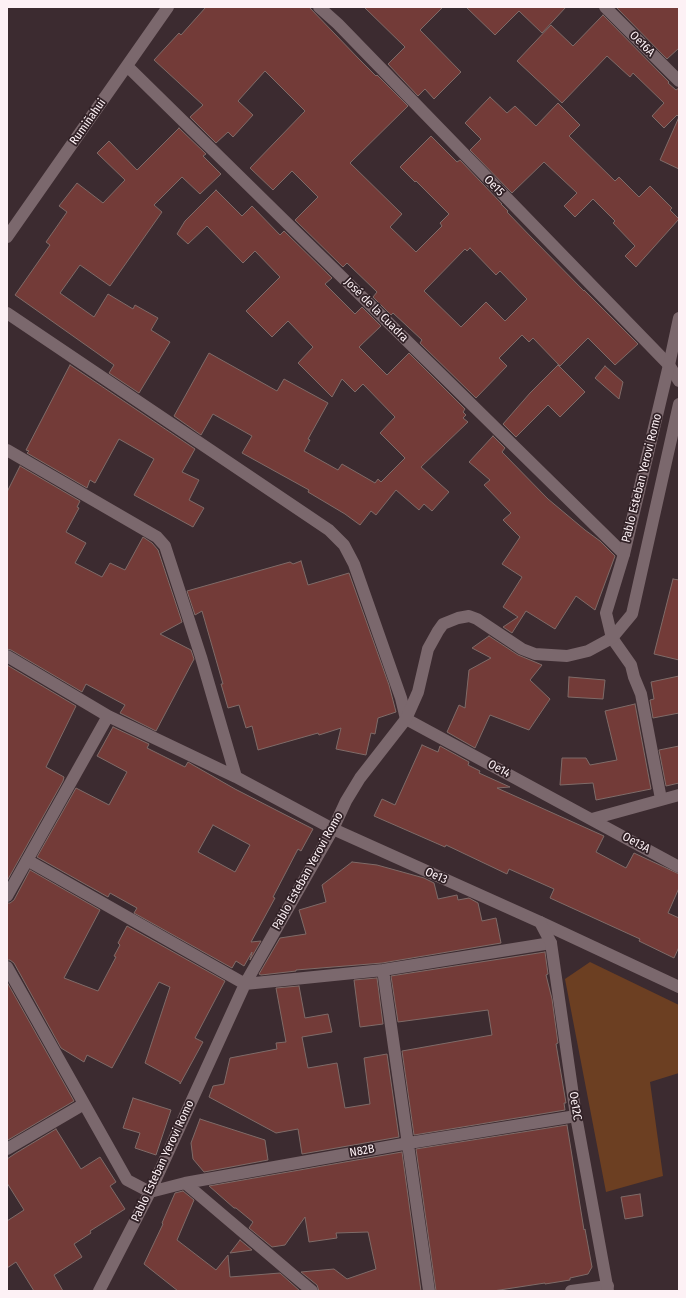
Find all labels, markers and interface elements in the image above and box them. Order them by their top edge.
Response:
street label: Oe16A [626,28,658,60]
street label: Rumiñahui [67,96,109,148]
street label: Oe15 [481,173,507,199]
street label: José de la Cuadra [341,275,411,345]
street label: Pablo Esteban Yerovi Romo [619,412,665,544]
street label: Oe14 [485,757,513,781]
street label: Pablo Esteban Yerovi Romo [270,810,346,932]
street label: Oe13A [620,830,652,856]
street label: Oe13 [423,865,449,887]
street label: Oe12C [566,1091,584,1121]
street label: Pablo Esteban Yerovi Romo [128,1098,198,1224]
street label: N82B [348,1142,376,1160]

